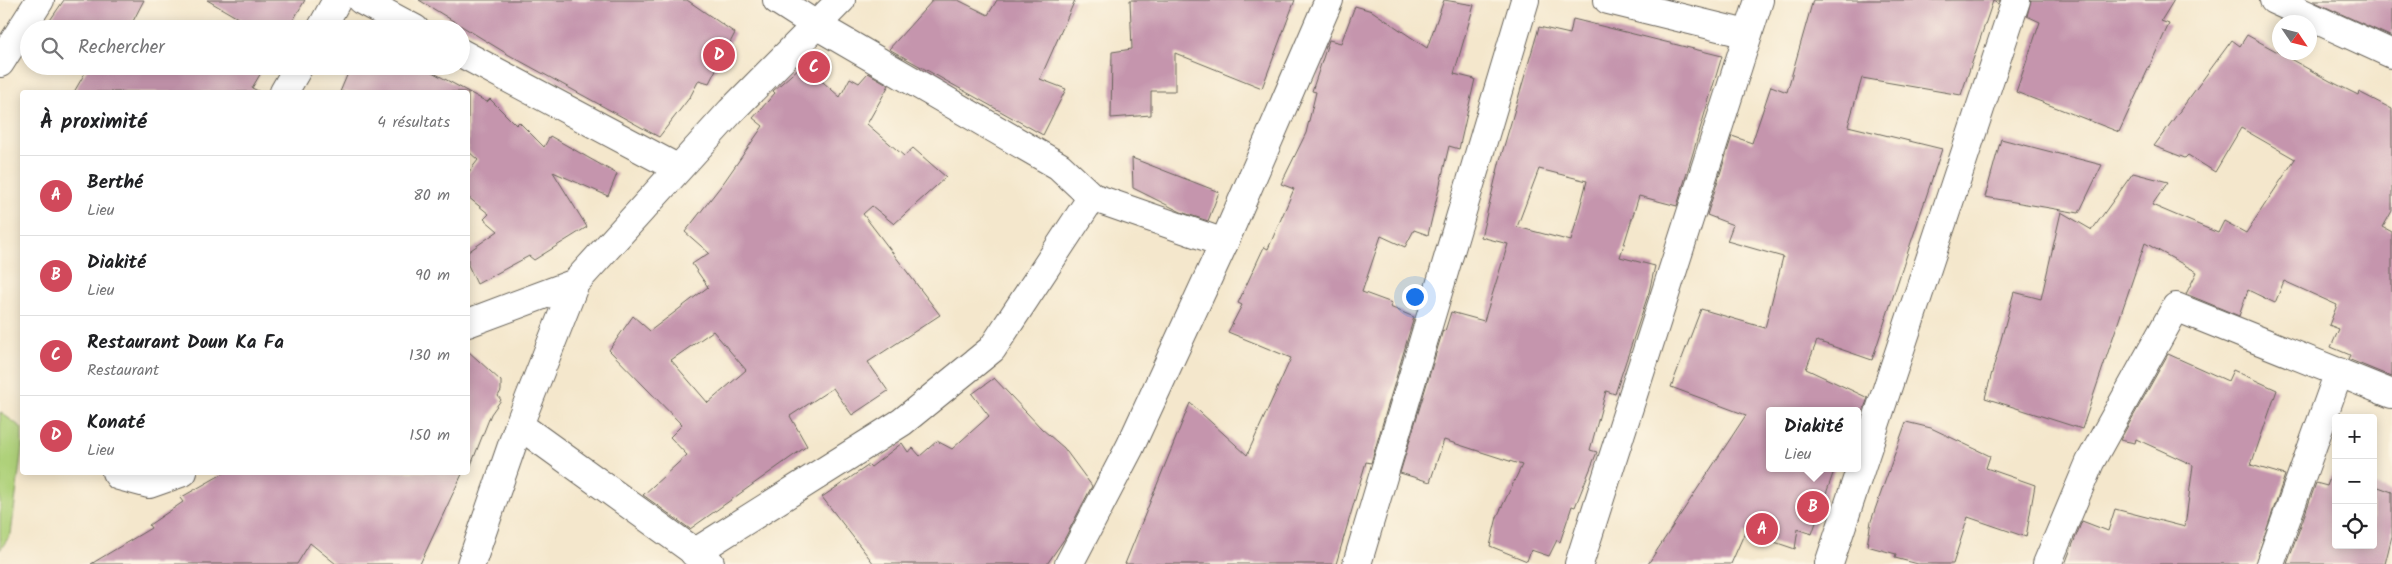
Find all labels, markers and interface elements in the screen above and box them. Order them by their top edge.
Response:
north arrow [2272,15,2317,60]
search box [20,20,470,75]
text: Rechercher [78,33,165,63]
icon: search [38,34,66,62]
pin: D [703,36,735,74]
pin: C [798,48,830,86]
text: À proximité [40,106,147,139]
text: 4 résultats [377,110,450,135]
text: Berthé [87,168,143,198]
text: A [51,183,61,208]
text: 80 m [413,183,450,208]
text: Lieu [87,198,114,223]
text: Diakité [87,248,146,278]
text: B [51,263,61,288]
text: 90 m [415,263,450,288]
text: Lieu [87,278,114,303]
your location [1402,284,1428,310]
text: Restaurant Doun Ka Fa [87,328,284,358]
text: C [51,343,61,368]
text: 130 m [409,343,450,368]
text: Restaurant [87,358,159,383]
popup [1766,407,1861,472]
text: Konaté [87,408,145,438]
text: Diakité [1784,412,1843,442]
map controls [2332,414,2377,549]
button: + [2332,414,2377,459]
text: D [51,423,61,448]
text: 150 m [409,423,450,448]
text: Lieu [87,438,114,463]
text: Lieu [1784,442,1812,467]
button: − [2332,459,2377,504]
pin: B [1797,488,1829,526]
button: locate [2332,504,2377,549]
pin: A [1746,510,1778,548]

